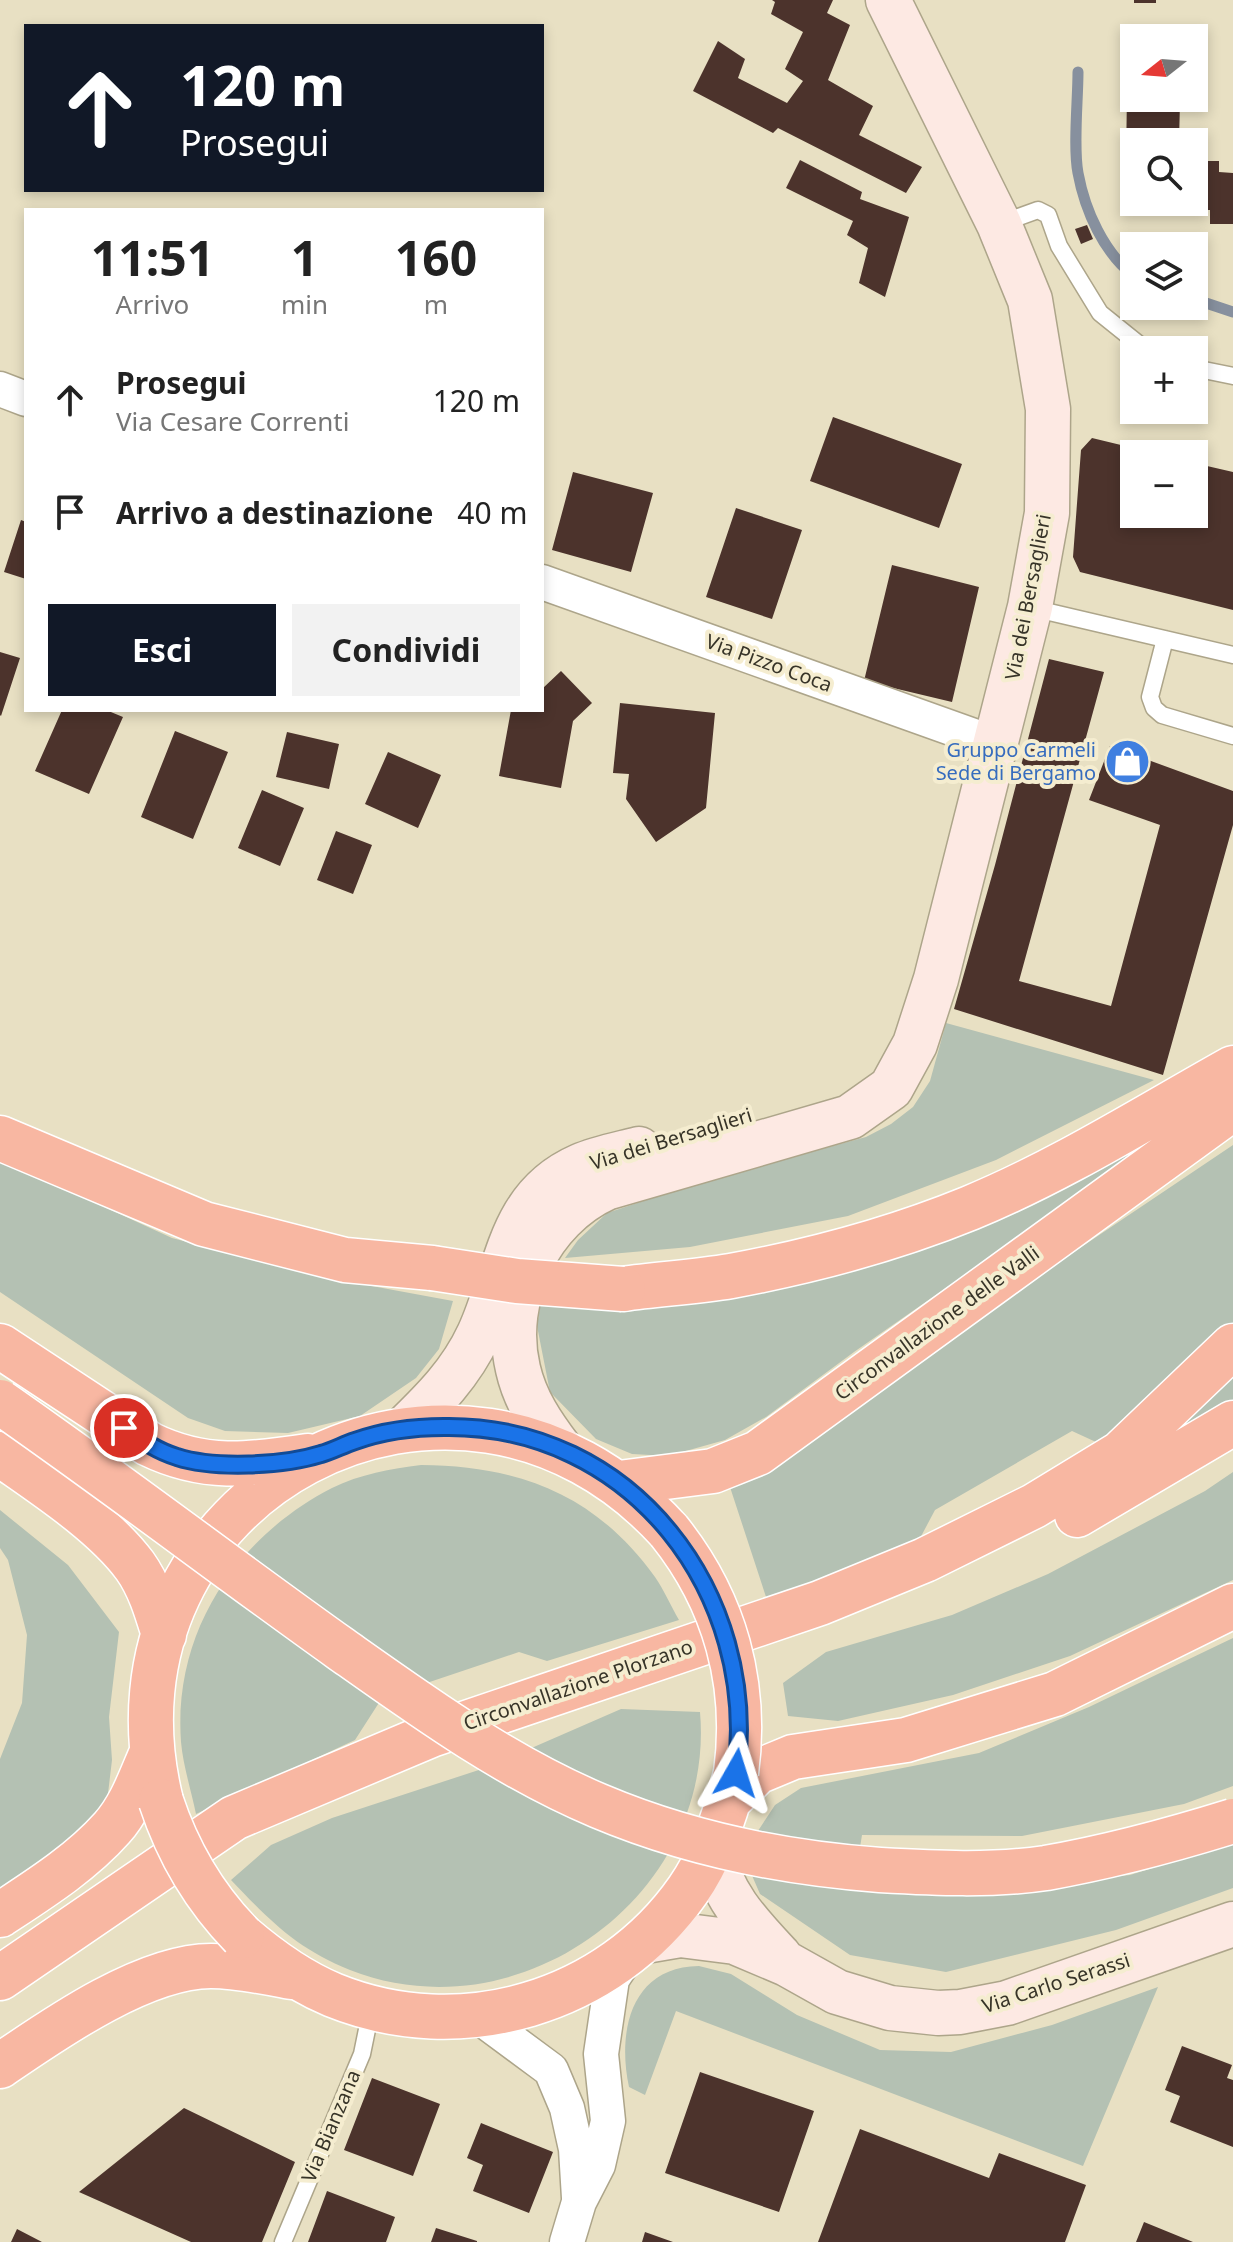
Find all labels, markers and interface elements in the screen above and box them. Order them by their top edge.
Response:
north arrow [1120,24,1208,112]
map controls [1120,24,1208,528]
text: 120 m [180,46,345,122]
icon: ahead [48,56,152,160]
text: Prosegui [180,118,329,167]
button: search [1120,128,1208,216]
text: 11:51 [91,225,214,290]
text: 1 [291,225,318,290]
text: 160 [395,225,477,290]
button: layers [1120,232,1208,320]
text: Arrivo [116,286,189,322]
text: min [281,286,328,322]
text: m [424,286,448,322]
button: + [1120,336,1208,424]
text: Prosegui [116,362,247,403]
icon: ahead [48,378,92,422]
text: 120 m [433,380,520,421]
text: Via Cesare Correnti [116,403,349,439]
button: − [1120,440,1208,528]
icon: arrive [48,490,92,534]
text: Arrivo a destinazione [116,492,433,533]
text: 40 m [457,492,527,533]
street label: Via dei Bersaglieri [998,512,1057,682]
button: Esci [48,604,276,696]
button: Condividi [292,604,520,696]
street label: Via Pizzo Coca [702,627,836,698]
place label: Gruppo Carmeli Sede di Bergamo [936,736,1096,786]
shop icon: Gruppo Carmeli Sede di Bergamo [1103,738,1151,786]
street label: Via dei Bersaglieri [586,1101,755,1176]
street label: Circonvallazione delle Valli [829,1239,1044,1406]
pin [90,1394,158,1462]
icon: arrive [102,1406,146,1450]
street label: Circonvallazione Plorzano [460,1633,696,1736]
position arrow [694,1731,778,1815]
street label: Via Carlo Serassi [979,1946,1133,2019]
street label: Via Bianzana [295,2066,366,2186]

